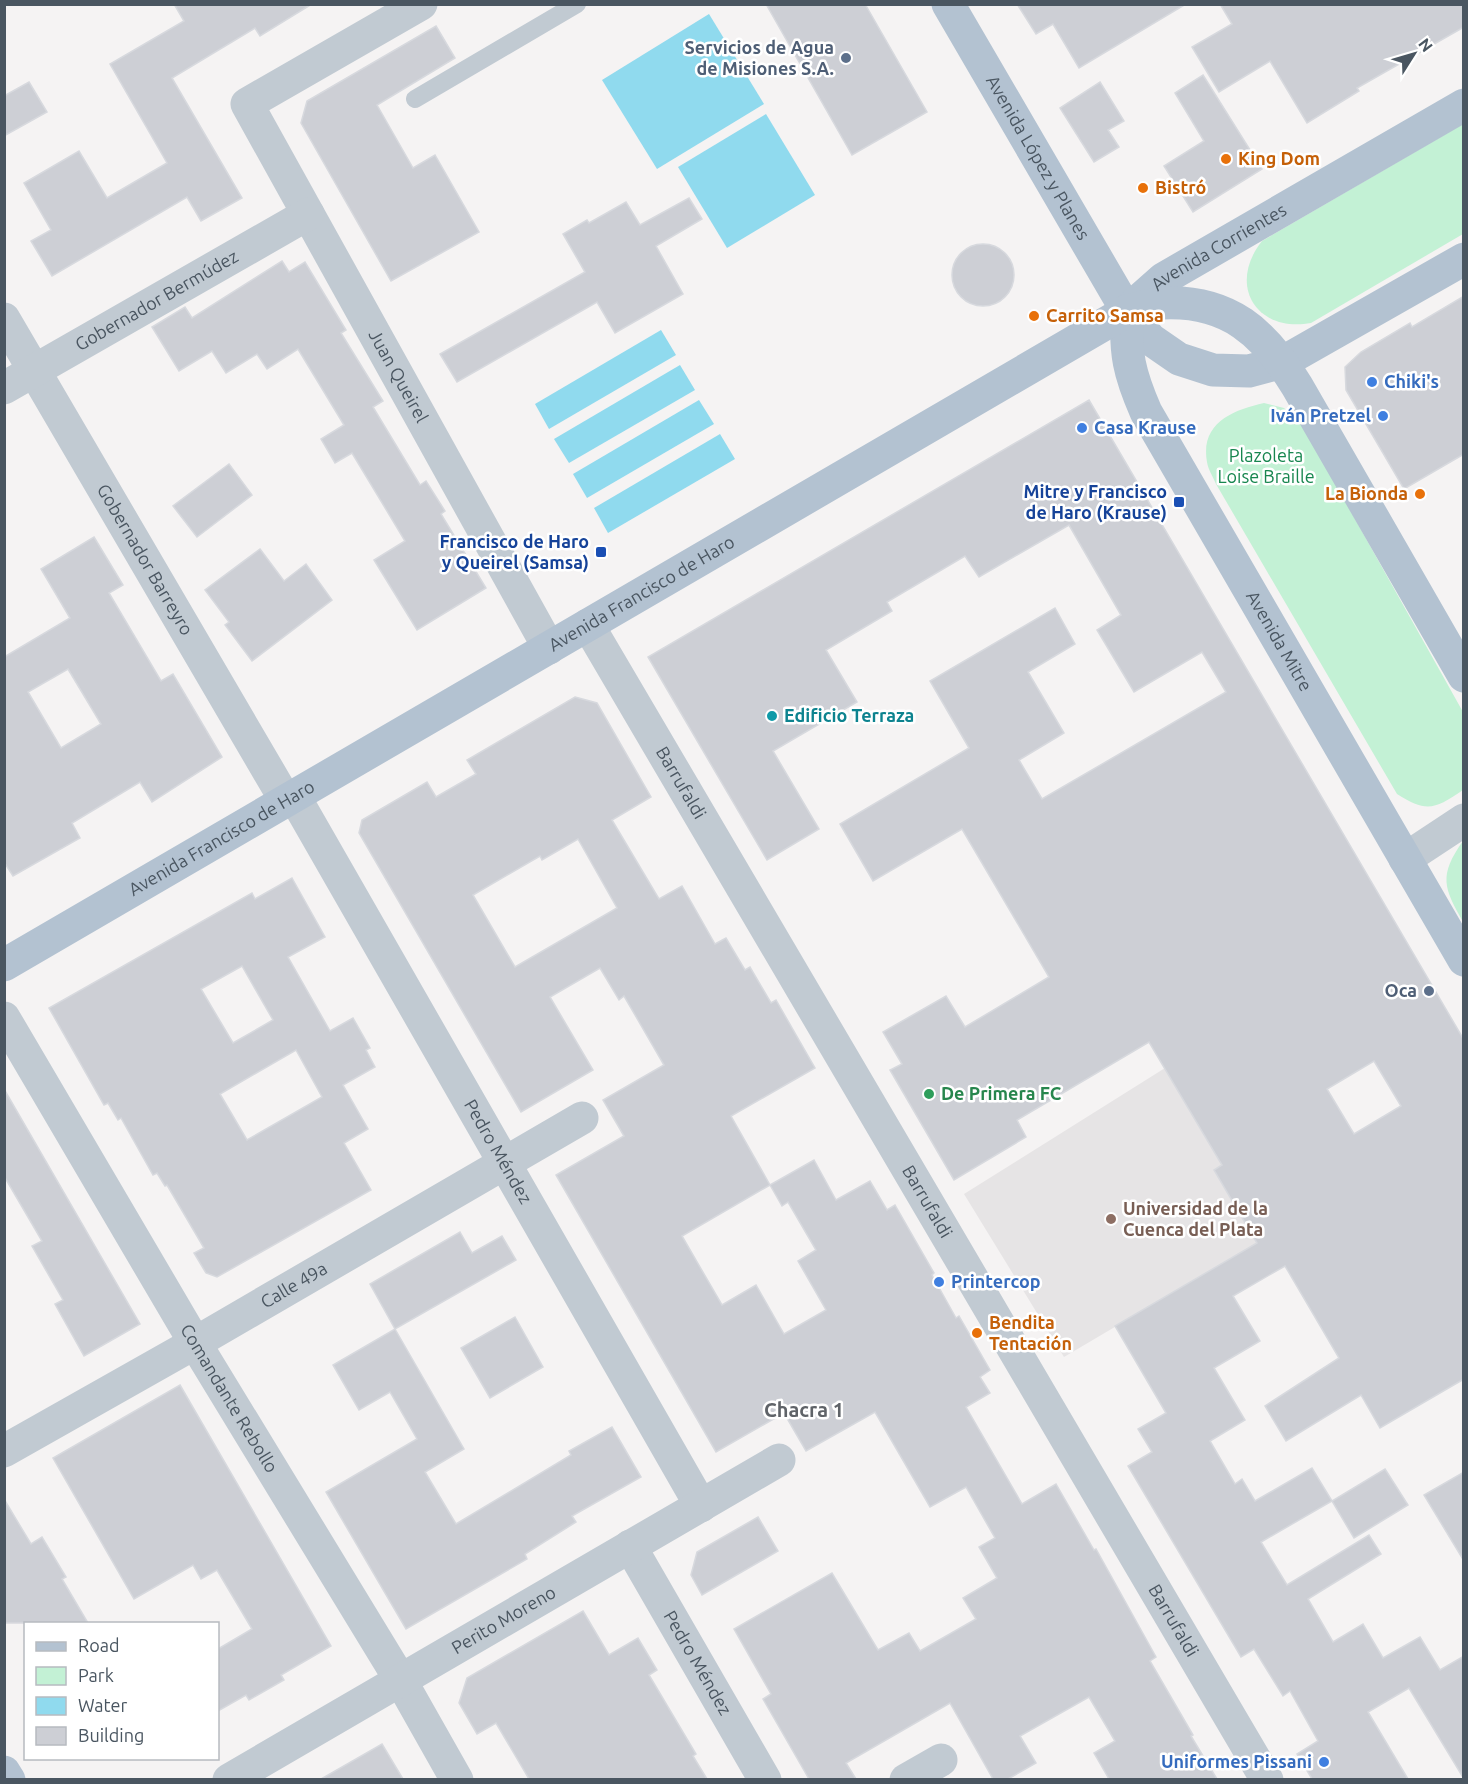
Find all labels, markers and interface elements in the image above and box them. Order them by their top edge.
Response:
north arrow [1384,24,1444,84]
text: N [1415,35,1437,55]
place label: Servicios de Agua de Misiones S.A. [685,37,834,78]
marker: Servicios de Agua de Misiones S.A. [839,51,853,65]
street label: Avenida López y Planes [983,71,1094,243]
place label: King Dom [1238,148,1320,168]
marker: King Dom [1219,152,1233,166]
place label: Bistró [1155,177,1206,197]
marker: Bistró [1136,181,1150,195]
street label: Avenida Corrientes [1146,199,1290,294]
street label: Gobernador Bermúdez [71,245,241,354]
place label: Carrito Samsa [1046,305,1164,325]
marker: Carrito Samsa [1027,309,1041,323]
street label: Juan Queirel [365,326,433,426]
place label: Chiki's [1384,371,1439,391]
marker: Chiki's [1365,375,1379,389]
place label: Iván Pretzel [1270,405,1372,425]
marker: Iván Pretzel [1376,409,1390,423]
place label: Casa Krause [1094,417,1196,437]
marker: Casa Krause [1075,421,1089,435]
park label: Plazoleta Loise Braille [1217,445,1315,486]
street label: Gobernador Barreyro [94,480,198,638]
place label: Mitre y Francisco de Haro (Krause) [1024,481,1167,523]
place label: La Bionda [1325,483,1408,503]
marker: La Bionda [1413,487,1427,501]
marker: Mitre y Francisco de Haro (Krause) [1172,495,1186,509]
place label: Francisco de Haro y Queirel (Samsa) [439,531,589,573]
street label: Avenida Francisco de Haro [545,531,738,655]
marker: Francisco de Haro y Queirel (Samsa) [594,545,608,559]
street label: Avenida Mitre [1243,587,1317,694]
place label: Edificio Terraza [784,705,914,725]
marker: Edificio Terraza [765,709,779,723]
street label: Barrufaldi [653,743,711,822]
street label: Avenida Francisco de Haro [125,775,318,899]
place label: Oca [1385,980,1417,1000]
marker: Oca [1422,984,1436,998]
place label: De Primera FC [941,1083,1062,1103]
marker: De Primera FC [922,1087,936,1101]
street label: Pedro Méndez [461,1095,537,1207]
street label: Barrufaldi [899,1162,957,1241]
place label: Universidad de la Cuenca del Plata [1123,1198,1268,1239]
marker: Universidad de la Cuenca del Plata [1104,1212,1118,1226]
street label: Calle 49a [257,1257,330,1312]
place label: Printercop [951,1271,1041,1291]
marker: Printercop [932,1275,946,1289]
place label: Bendita Tentación [989,1312,1072,1353]
street label: Comandante Rebollo [177,1320,282,1476]
marker: Bendita Tentación [970,1326,984,1340]
district label: Chacra 1 [764,1398,844,1421]
street label: Barrufaldi [1145,1580,1203,1660]
street label: Perito Moreno [448,1581,559,1657]
street label: Pedro Méndez [660,1607,736,1718]
legend [24,1622,219,1760]
text: Road [78,1635,120,1655]
text: Park [78,1665,114,1685]
text: Water [78,1695,128,1715]
text: Building [78,1725,144,1745]
place label: Uniformes Pissani [1161,1751,1312,1771]
marker: Uniformes Pissani [1317,1755,1331,1769]

